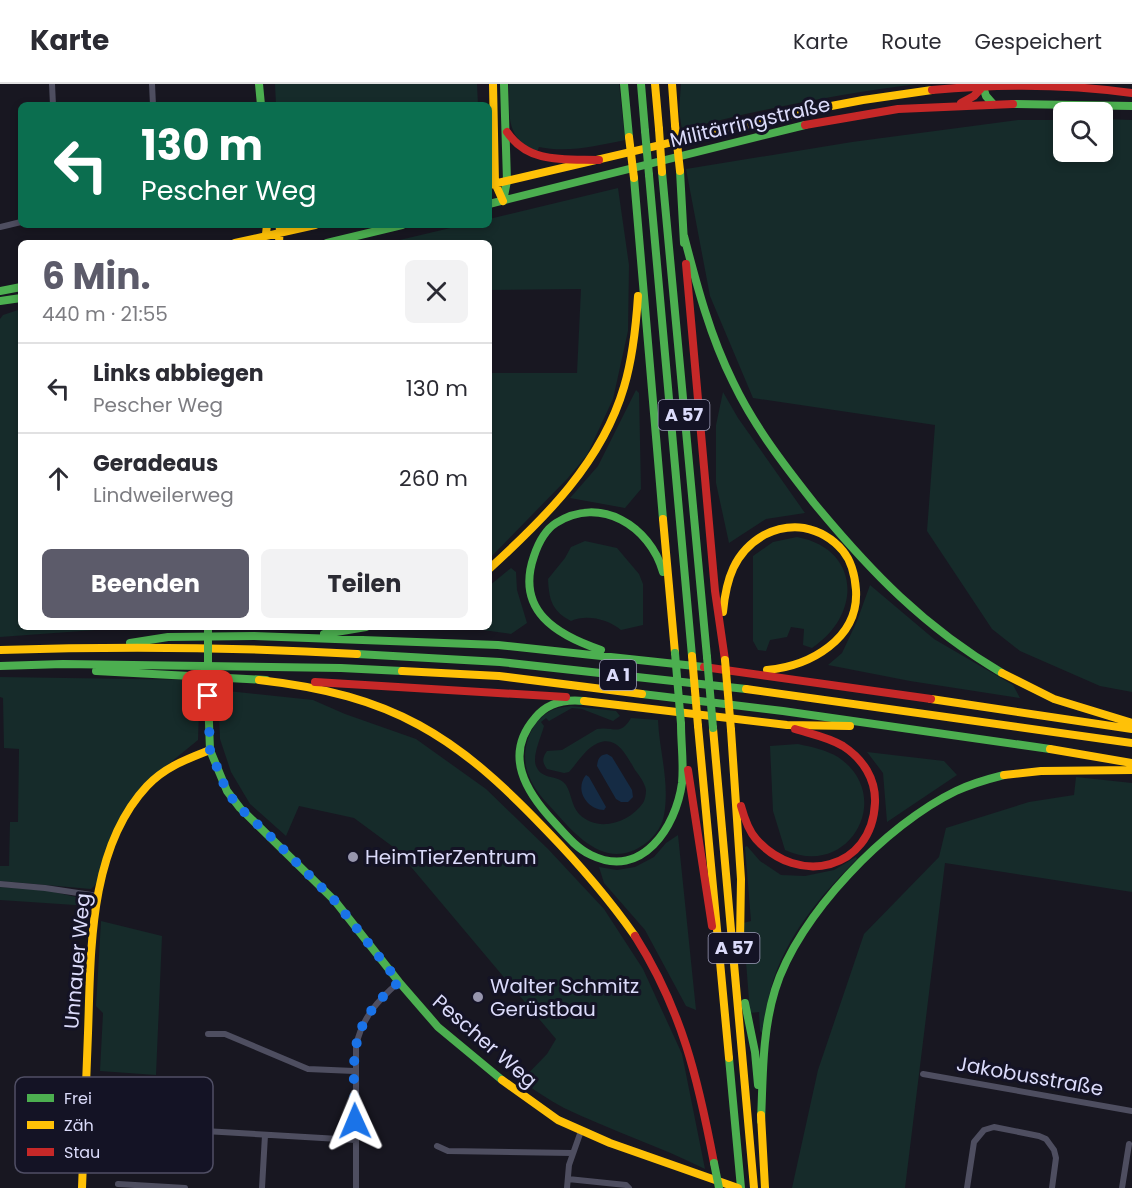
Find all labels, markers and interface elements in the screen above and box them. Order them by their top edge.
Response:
text: Karte [30,21,109,60]
text: Karte [793,27,848,56]
text: Route [881,27,942,56]
text: Gespeichert [975,27,1102,56]
street label: Militärringstraße [667,90,833,154]
map controls [1053,102,1113,162]
button: search [1053,102,1113,162]
text: 130 m [141,116,263,175]
icon: left [42,126,120,204]
text: Pescher Weg [141,172,317,209]
text: 6 Min. [42,251,151,302]
button: close [405,260,468,323]
text: 440 m · 21:55 [42,300,168,328]
text: Links abbiegen [93,358,264,389]
icon: left [42,372,75,405]
text: 130 m [406,373,468,404]
text: Pescher Weg [93,391,223,419]
road number: A 57 [658,400,710,430]
text: Geradeaus [93,448,218,479]
icon: ahead [42,462,75,495]
text: 260 m [399,463,468,494]
text: Lindweilerweg [93,481,234,509]
button: Beenden [42,549,249,618]
button: Teilen [261,549,468,618]
road number: A 1 [600,660,636,690]
pin [182,670,233,721]
icon: arrive [191,679,224,712]
place label: HeimTierZentrum [365,843,537,871]
marker: HeimTierZentrum [346,850,360,864]
street label: Unnauer Weg [57,892,97,1030]
road number: A 57 [708,933,760,963]
place label: Walter Schmitz Gerüstbau [490,972,639,1023]
street label: Pescher Weg [427,988,543,1094]
marker: Walter Schmitz Gerüstbau [471,990,485,1004]
street label: Jakobusstraße [954,1049,1106,1103]
legend [15,1077,213,1173]
text: Frei [64,1087,92,1110]
position arrow [323,1089,387,1153]
text: Zäh [64,1114,94,1137]
text: Stau [64,1141,100,1164]

